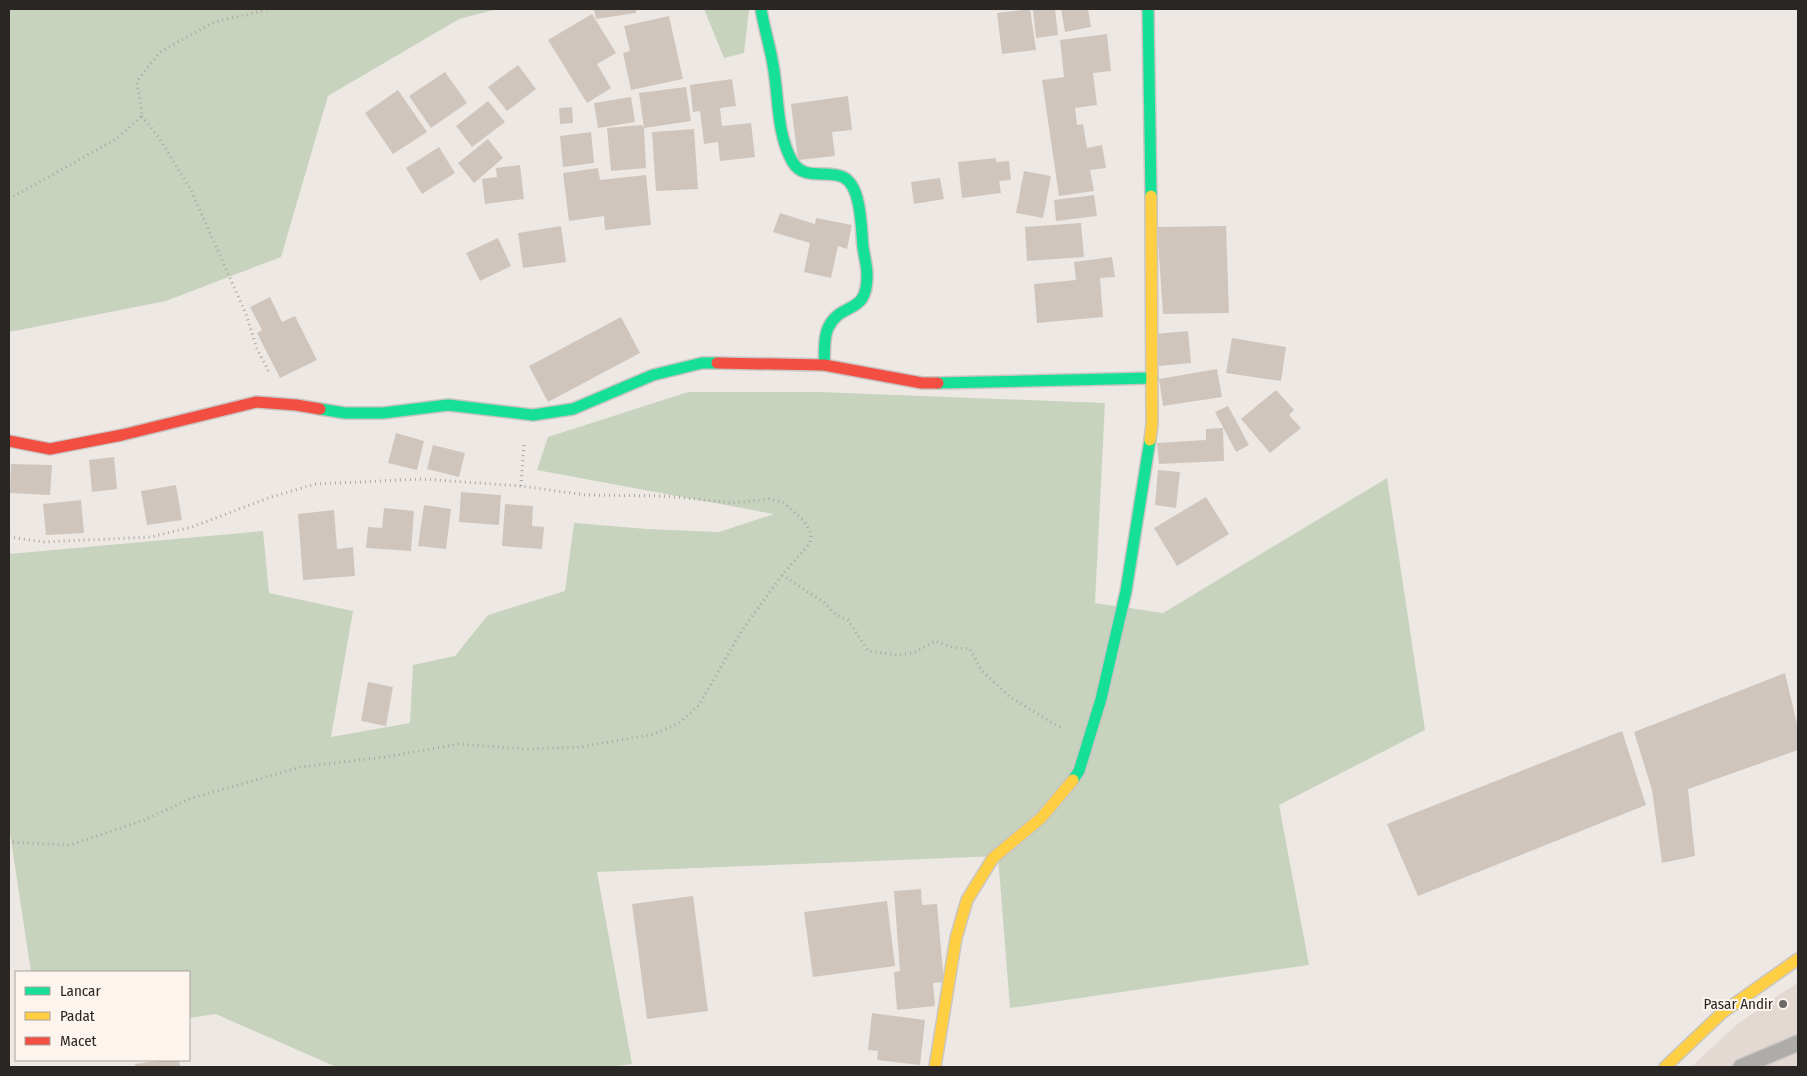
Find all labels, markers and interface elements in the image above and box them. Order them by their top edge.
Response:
legend [15,971,190,1061]
text: Lancar [60,982,101,1000]
place label: Pasar Andir [1703,995,1774,1013]
marker: Pasar Andir [1777,998,1789,1010]
text: Padat [60,1007,95,1025]
text: Macet [60,1032,97,1050]

